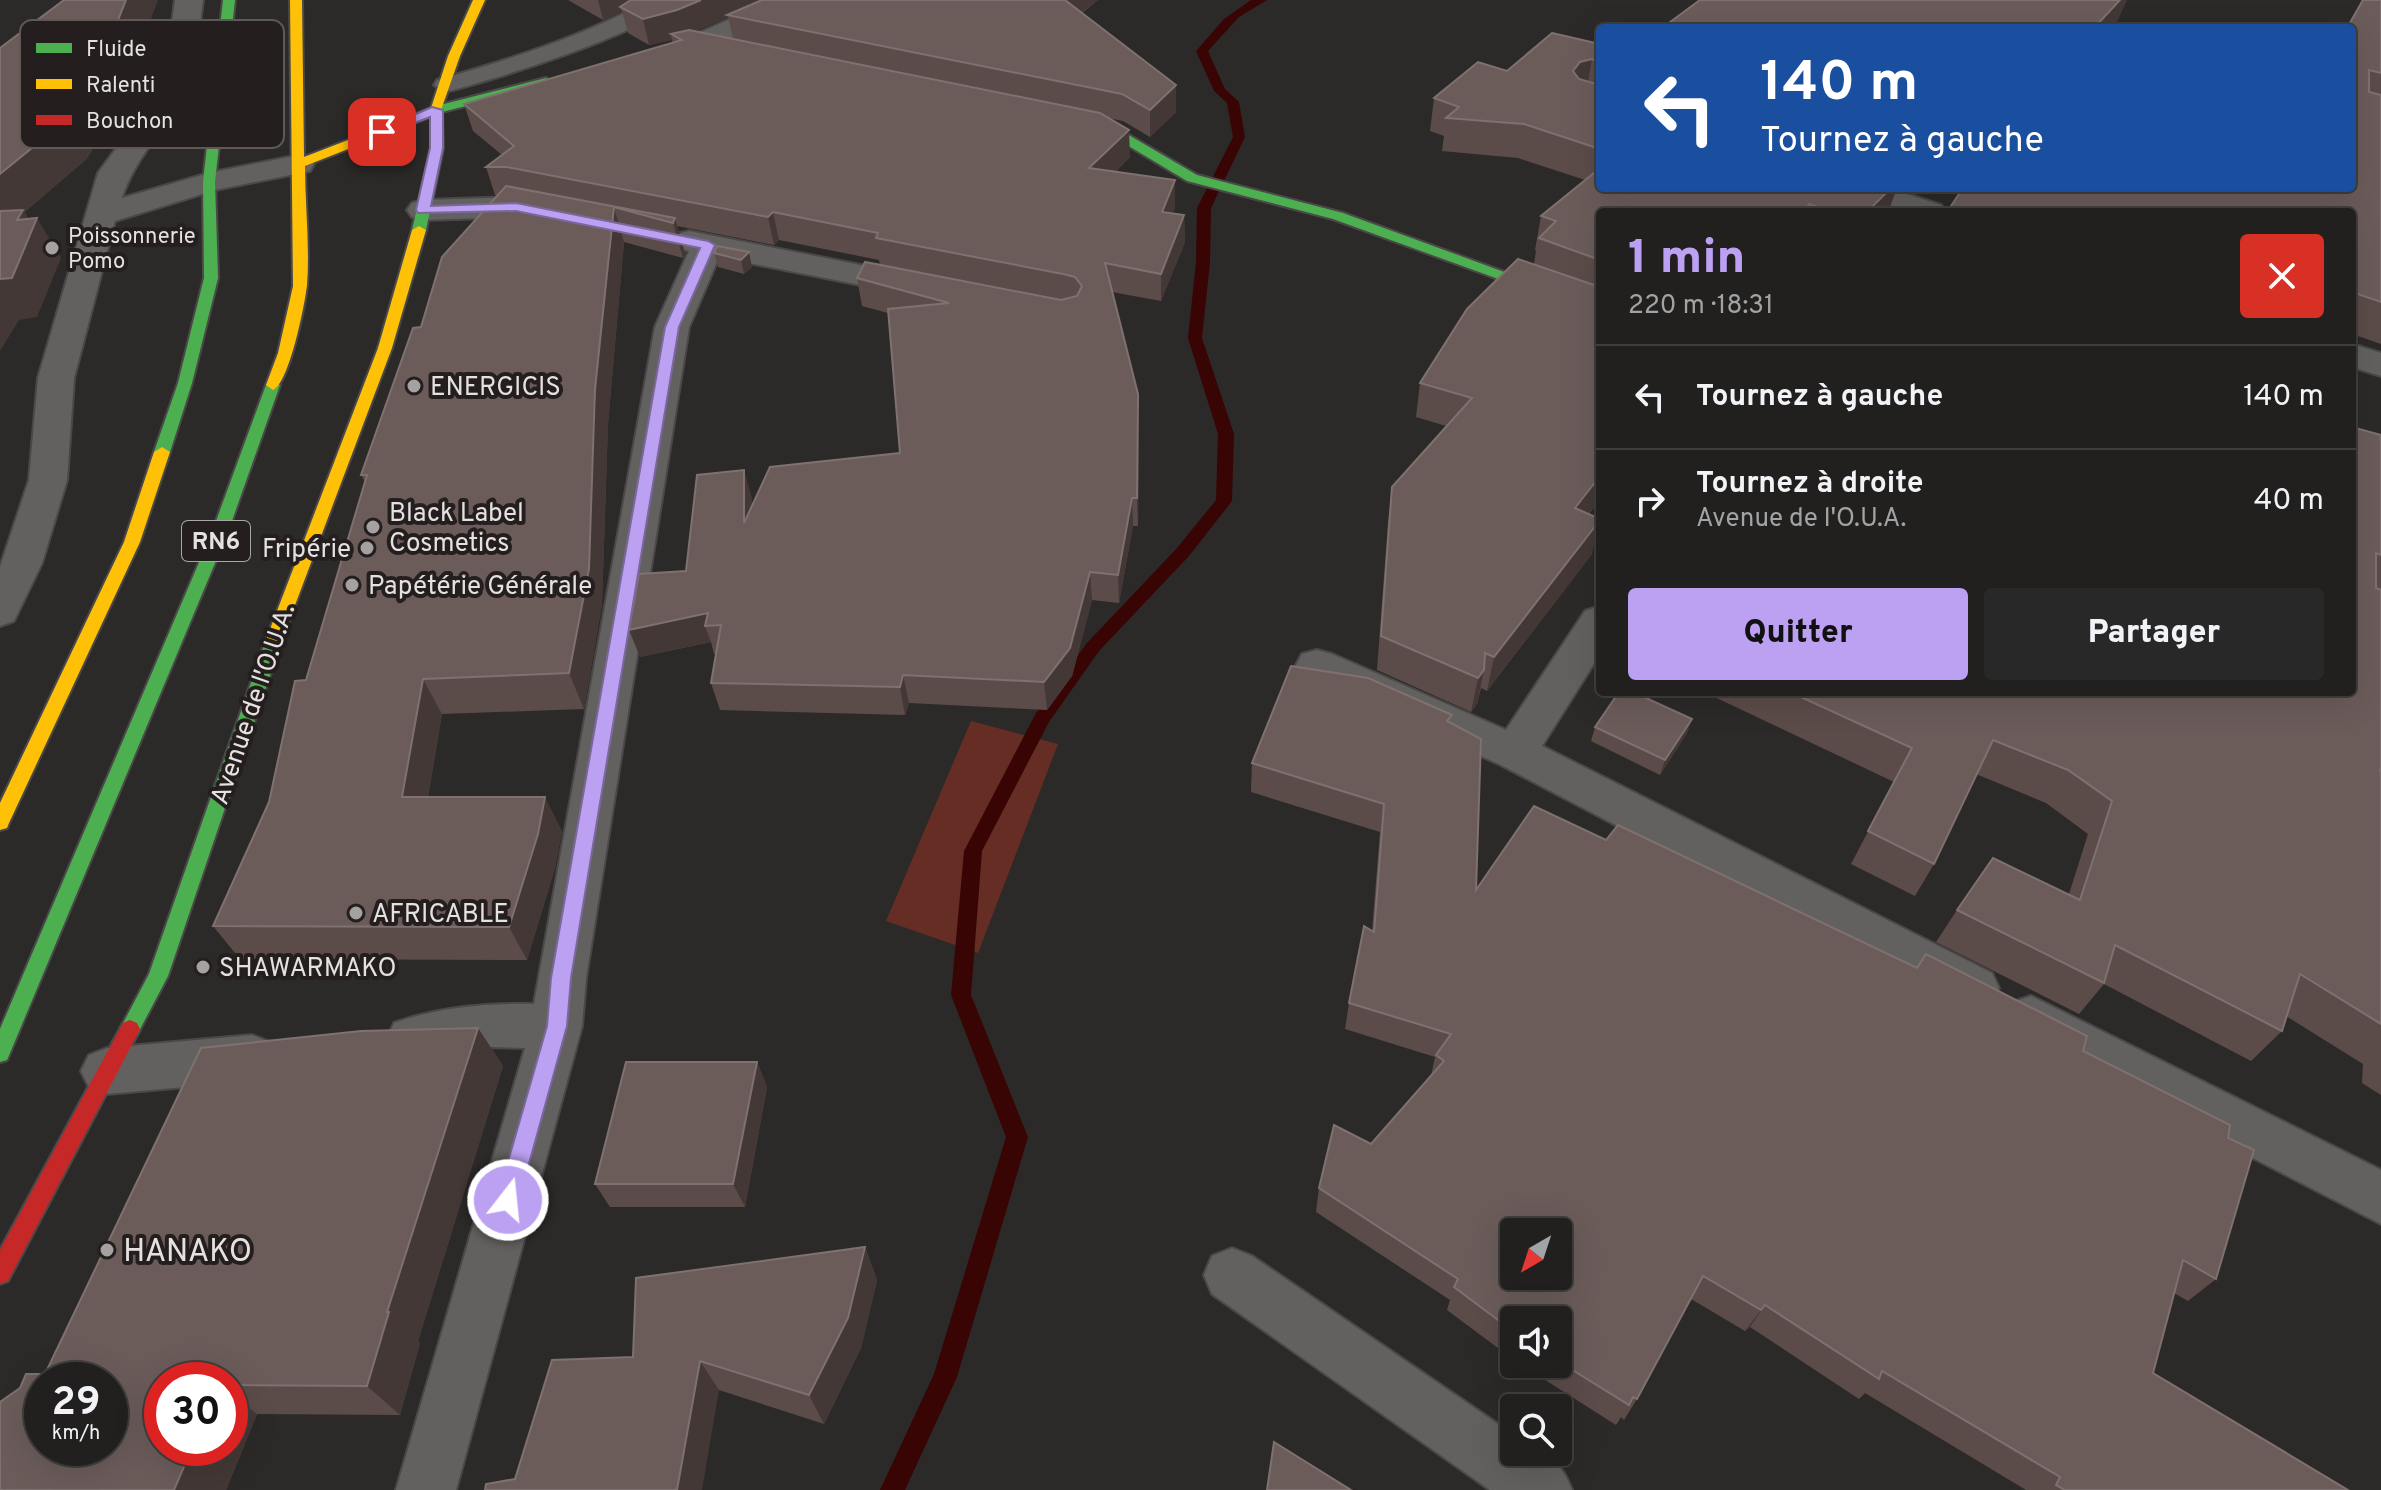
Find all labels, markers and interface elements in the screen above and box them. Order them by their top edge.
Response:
legend [20,20,284,148]
text: Fluide [86,37,146,64]
text: 140 m [1760,50,1918,120]
icon: left [1628,56,1732,160]
text: Ralenti [86,73,155,100]
pin [348,98,416,166]
text: Bouchon [86,109,173,136]
icon: arrive [360,110,404,154]
text: Tournez à gauche [1760,119,2044,165]
place label: Poissonnerie Pomo [68,224,196,276]
text: 1 min [1628,230,1745,290]
button: close [2240,234,2324,318]
marker: Poissonnerie Pomo [43,239,61,257]
text: 220 m · 18:31 [1628,290,1774,323]
place label: ENERGICIS [430,372,561,405]
icon: left [1628,375,1672,419]
marker: ENERGICIS [405,377,423,395]
text: Tournez à gauche [1696,379,1943,416]
text: 140 m [2243,379,2324,416]
text: Tournez à droite [1696,466,1924,503]
icon: right [1628,479,1672,523]
text: 40 m [2254,483,2324,520]
place label: Black Label Cosmetics [389,498,524,561]
text: Avenue de l'O.U.A. [1696,503,1906,536]
marker: Black Label Cosmetics [364,518,382,536]
road number: RN6 [182,521,250,561]
place label: Fripérie [262,534,351,567]
marker: Fripérie [358,539,376,557]
place label: Papétérie Générale [368,571,592,604]
marker: Papétérie Générale [343,576,361,594]
button: Quitter [1628,588,1968,680]
button: Partager [1984,588,2324,680]
street label: Avenue de l'O.U.A. [205,600,304,810]
place label: AFRICABLE [372,899,509,932]
marker: AFRICABLE [347,904,365,922]
place label: SHAWARMAKO [219,953,396,986]
marker: SHAWARMAKO [194,958,212,976]
position arrow [466,1158,550,1242]
north arrow [1500,1218,1572,1290]
map controls [1500,1218,1572,1466]
place label: HANAKO [123,1233,252,1273]
marker: HANAKO [98,1241,116,1259]
button: sound [1500,1306,1572,1378]
speed limit sign: 30 [144,1362,248,1466]
text: 29 [51,1379,101,1429]
button: search [1500,1394,1572,1466]
text: km/h [52,1421,100,1447]

